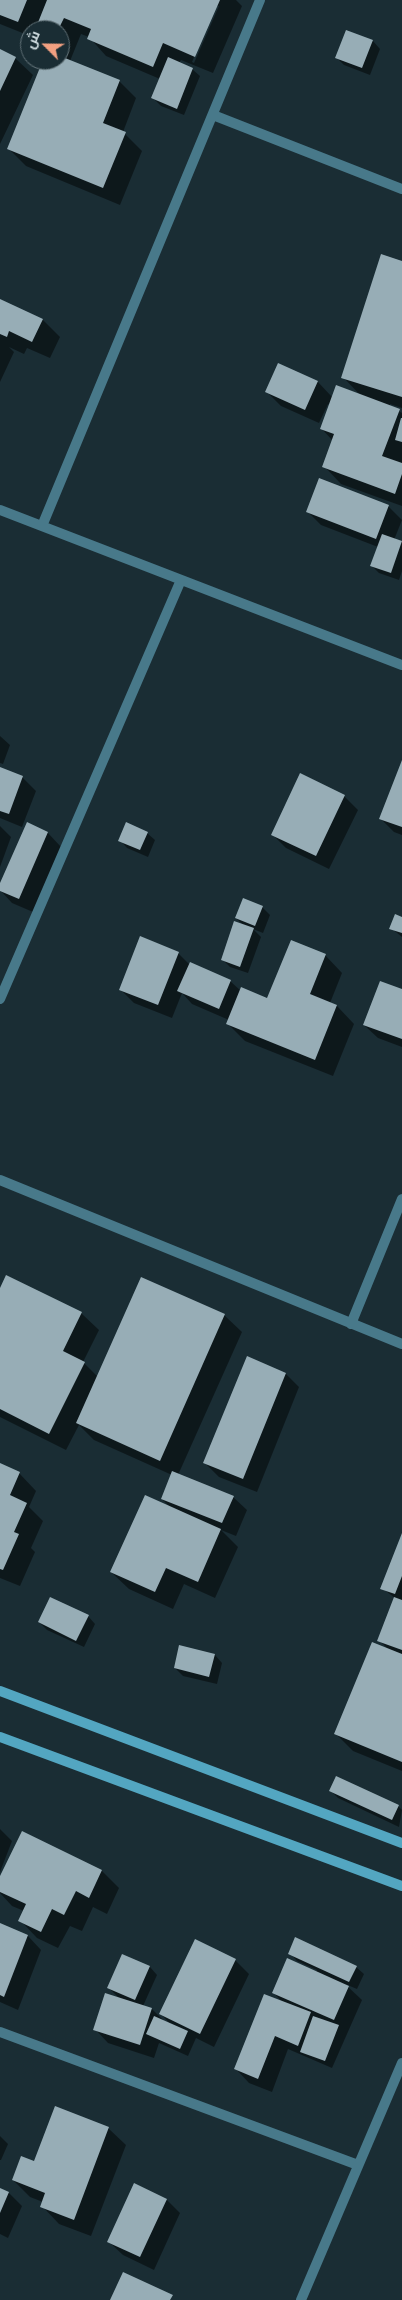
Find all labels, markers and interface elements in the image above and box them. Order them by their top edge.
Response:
north arrow [20,20,70,70]
text: ش [17,26,48,53]

